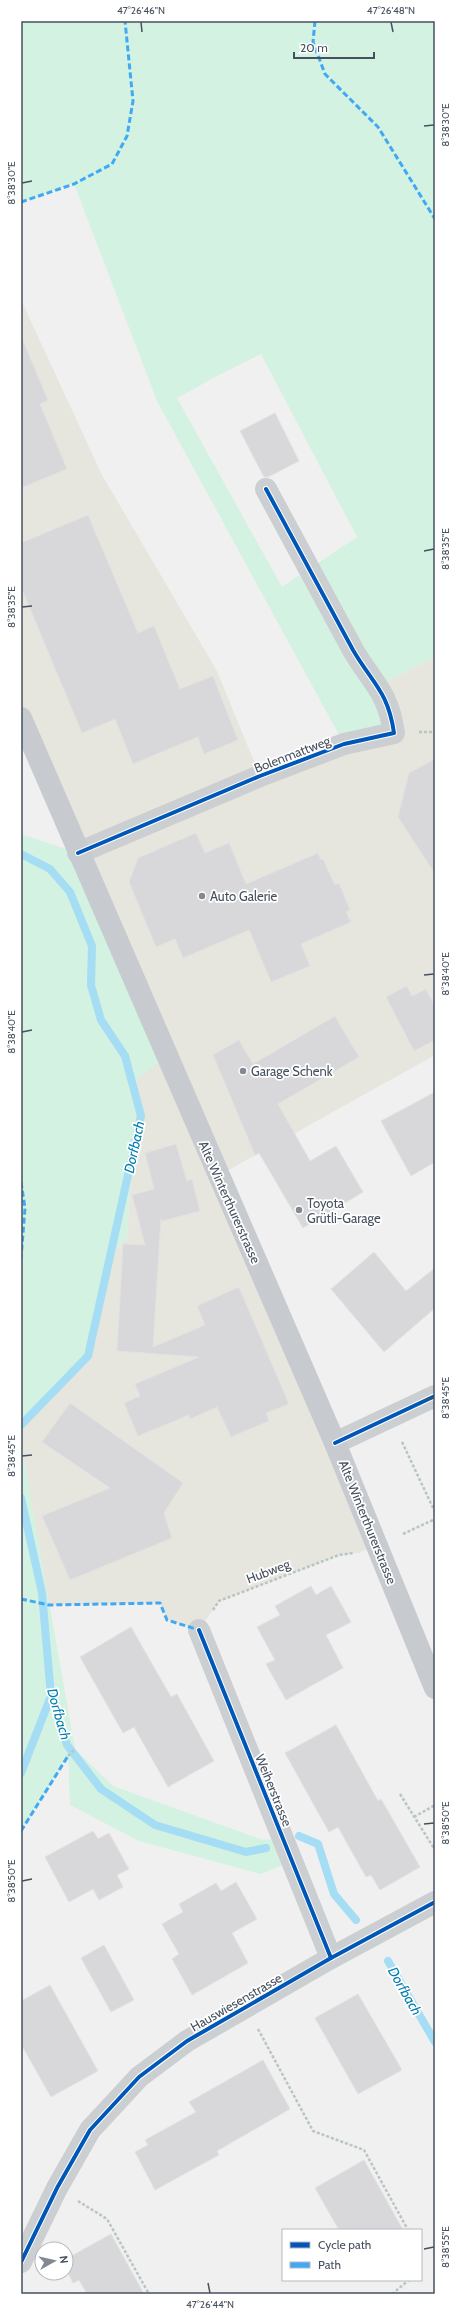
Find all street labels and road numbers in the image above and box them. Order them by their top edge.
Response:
street label: Bolenmattweg [252,732,333,776]
street label: Alte Winterthurerstrasse [196,1138,264,1266]
street label: Alte Winterthurerstrasse [336,1458,400,1587]
street label: Hubweg [244,1555,293,1587]
street label: Weiherstrasse [252,1752,296,1829]
street label: Hauswiesenstrasse [187,1969,285,2035]

